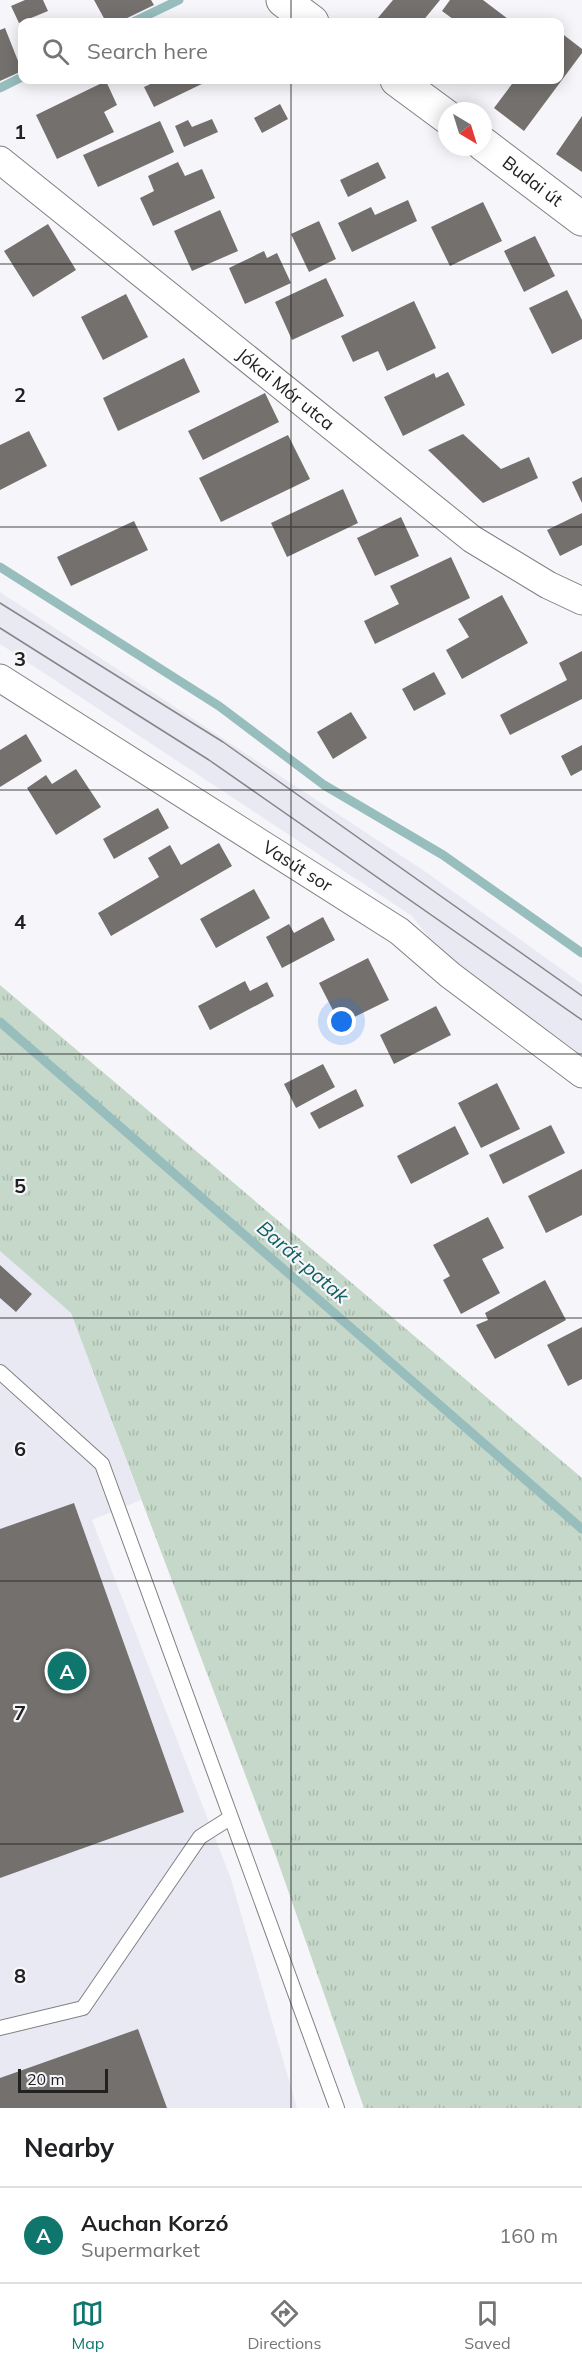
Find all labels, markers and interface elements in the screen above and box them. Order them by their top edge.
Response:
search box [18,18,564,84]
icon: search [39,35,72,68]
text: Search here [87,37,208,65]
north arrow [438,102,492,156]
text: 1 [14,119,26,144]
street label: Budai út [498,151,568,211]
street label: Jókai Mór utca [232,343,339,435]
text: 2 [14,382,26,407]
text: 3 [14,646,26,671]
street label: Vasút sor [258,835,337,897]
text: 4 [14,909,26,934]
your location [327,1007,356,1036]
text: 5 [14,1173,26,1198]
water label: Barát-patak [252,1215,355,1309]
text: 6 [14,1436,26,1461]
pin: A [48,1648,86,1694]
text: 7 [14,1700,26,1725]
text: 8 [14,1963,26,1988]
scale bar [18,2066,108,2094]
text: 20 m [27,2069,64,2089]
text: Nearby [24,2131,114,2164]
text: Auchan Korzó [81,2209,228,2237]
text: A [36,2223,51,2248]
text: 160 m [499,2223,558,2248]
text: Supermarket [81,2237,200,2262]
tab: Map [71,2297,104,2353]
tab: Directions [247,2297,321,2353]
tab: Saved [464,2297,511,2353]

